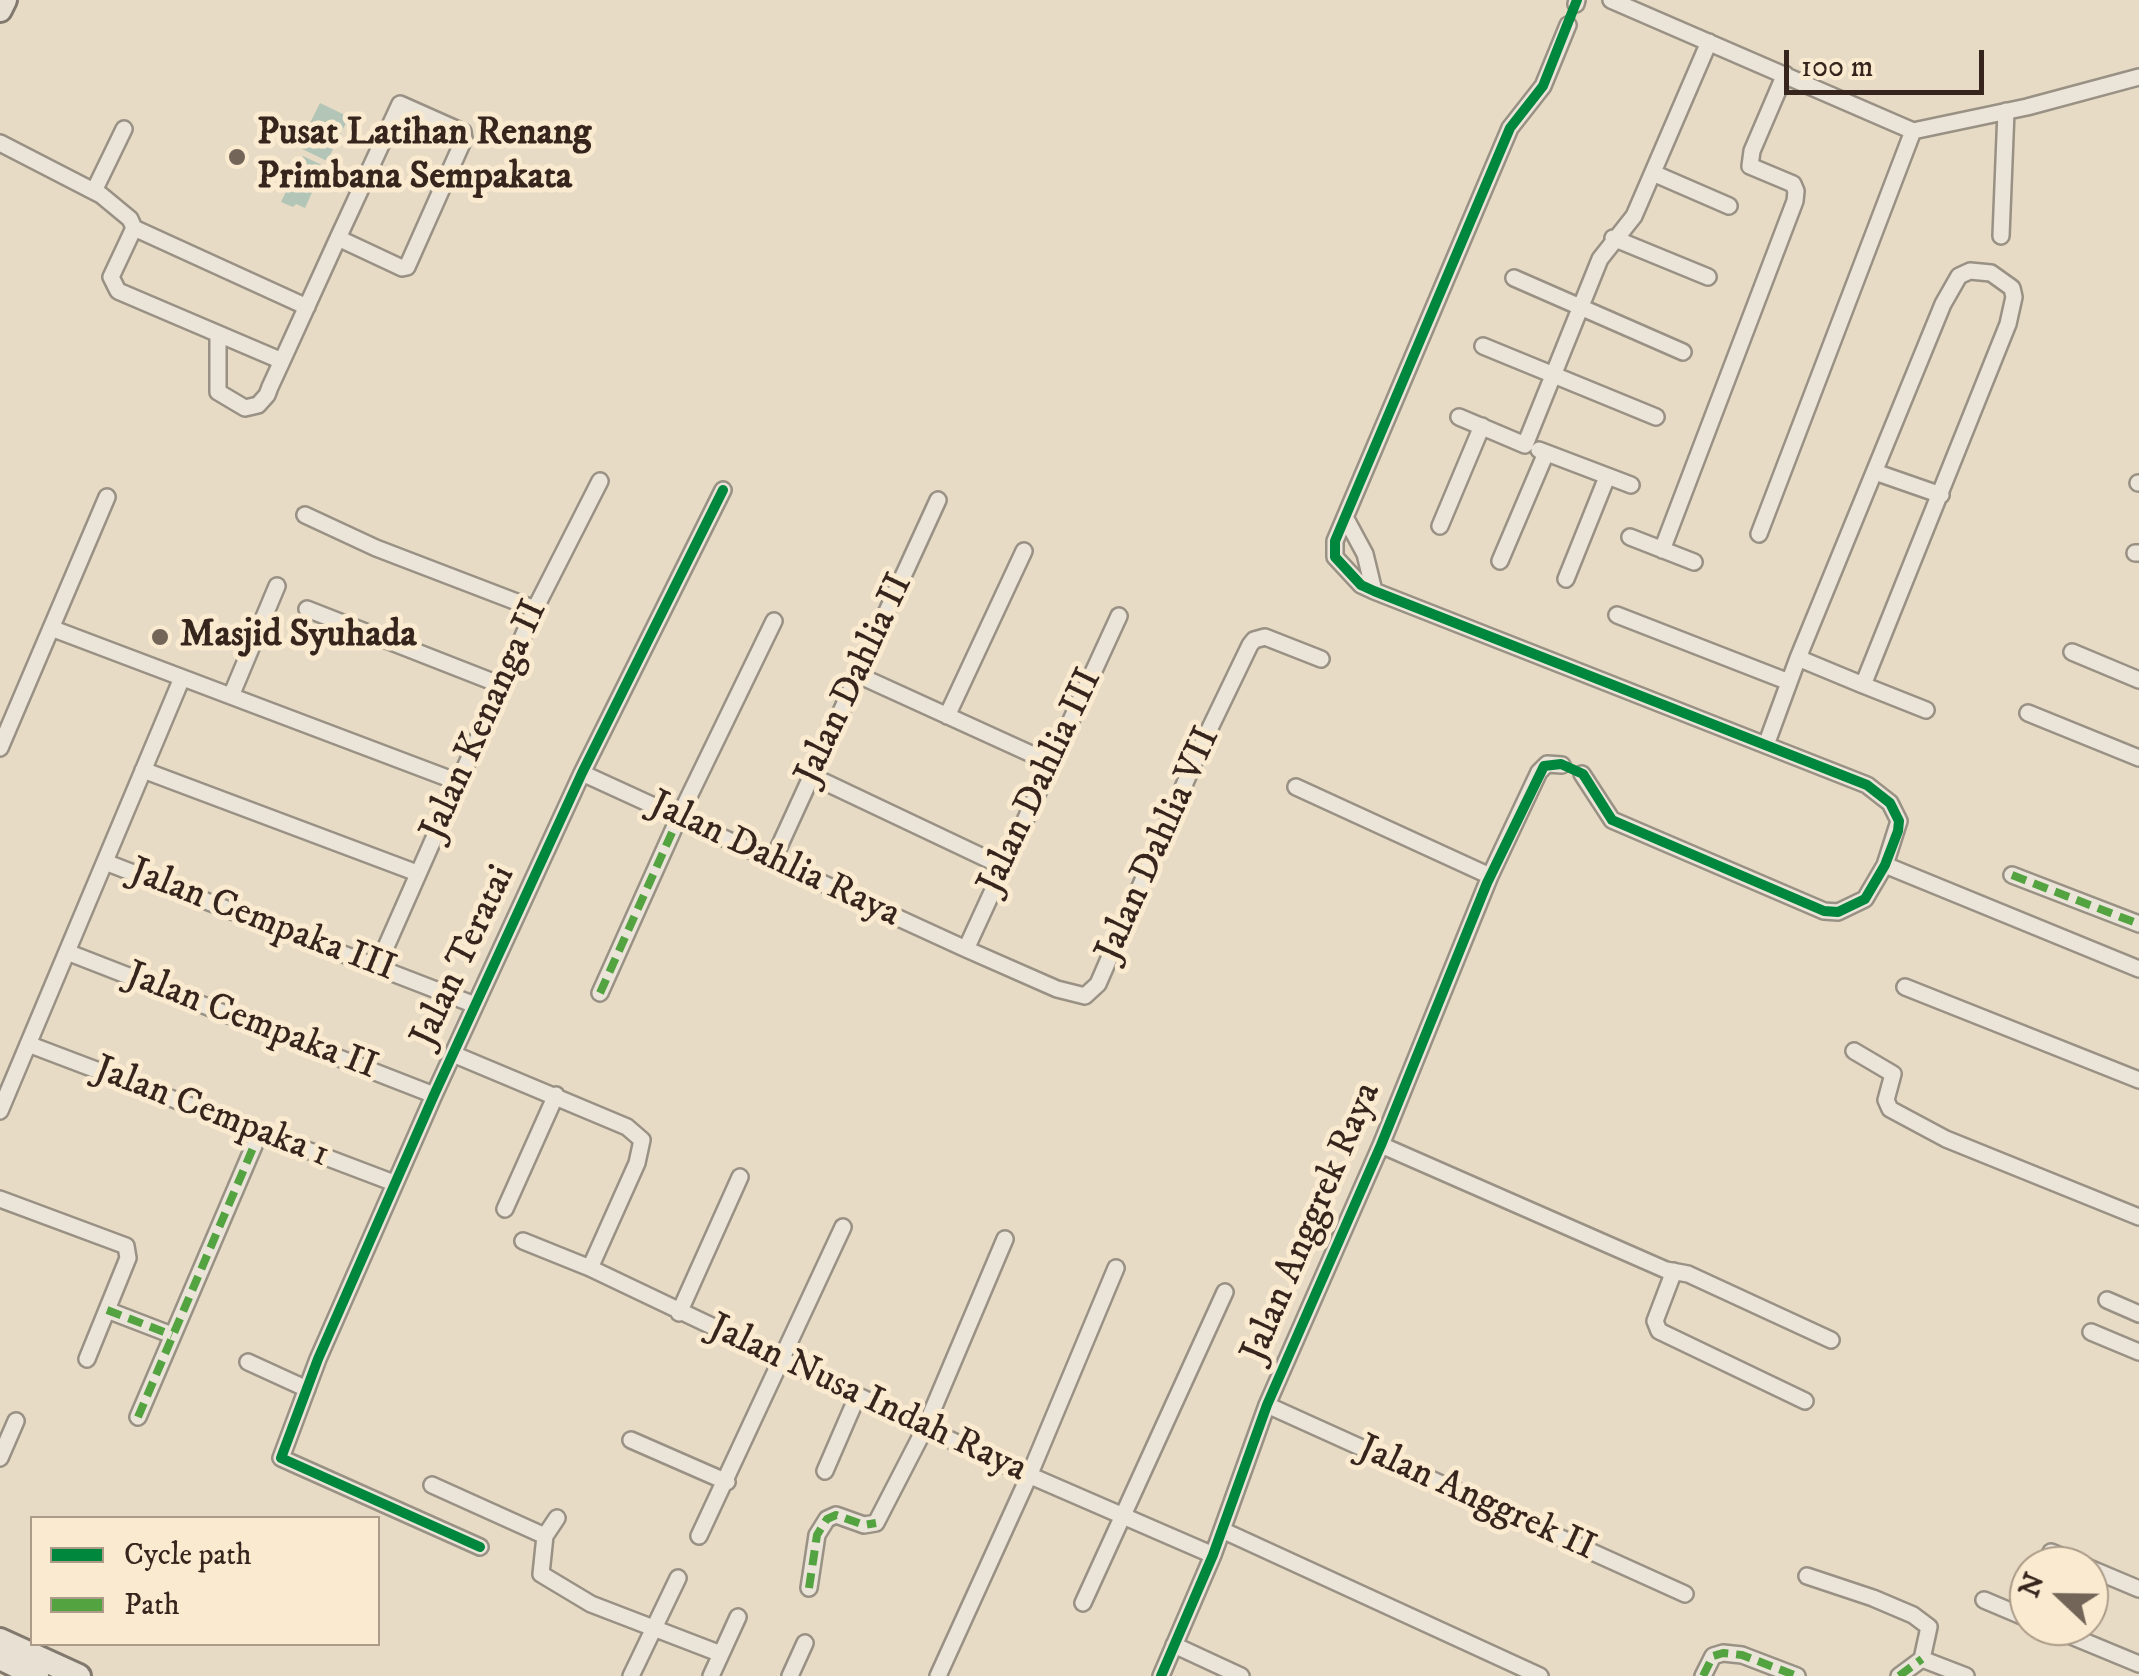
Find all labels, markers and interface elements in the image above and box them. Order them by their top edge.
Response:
scale bar [1789,30,1989,92]
text: 100 m [1801,49,1873,86]
place label: Pusat Latihan Renang Primbana Sempakata [257,112,591,202]
marker: Pusat Latihan Renang Primbana Sempakata [226,146,248,168]
street label: Jalan Dahlia II [787,567,925,793]
street label: Jalan Kenanga II [413,594,559,848]
place label: Masjid Syuhada [180,614,417,660]
marker: Masjid Syuhada [149,626,171,648]
street label: Jalan Dahlia III [970,662,1114,902]
street label: Jalan Dahlia VII [1088,721,1232,969]
street label: Jalan Dahlia Raya [641,783,907,939]
street label: Jalan Cempaka III [123,850,401,994]
street label: Jalan Teratai [403,859,527,1055]
street label: Jalan Cempaka II [119,954,383,1092]
street label: Jalan Cempaka 1 [87,1048,335,1180]
street label: Jalan Anggrek Raya [1234,1076,1392,1370]
street label: Jalan Nusa Indah Raya [701,1306,1033,1494]
street label: Jalan Anggrek II [1350,1427,1602,1573]
legend [30,1516,380,1646]
text: Cycle path [124,1537,252,1574]
north arrow [2009,1546,2109,1646]
text: N [2012,1568,2053,1603]
text: Path [124,1587,180,1624]

